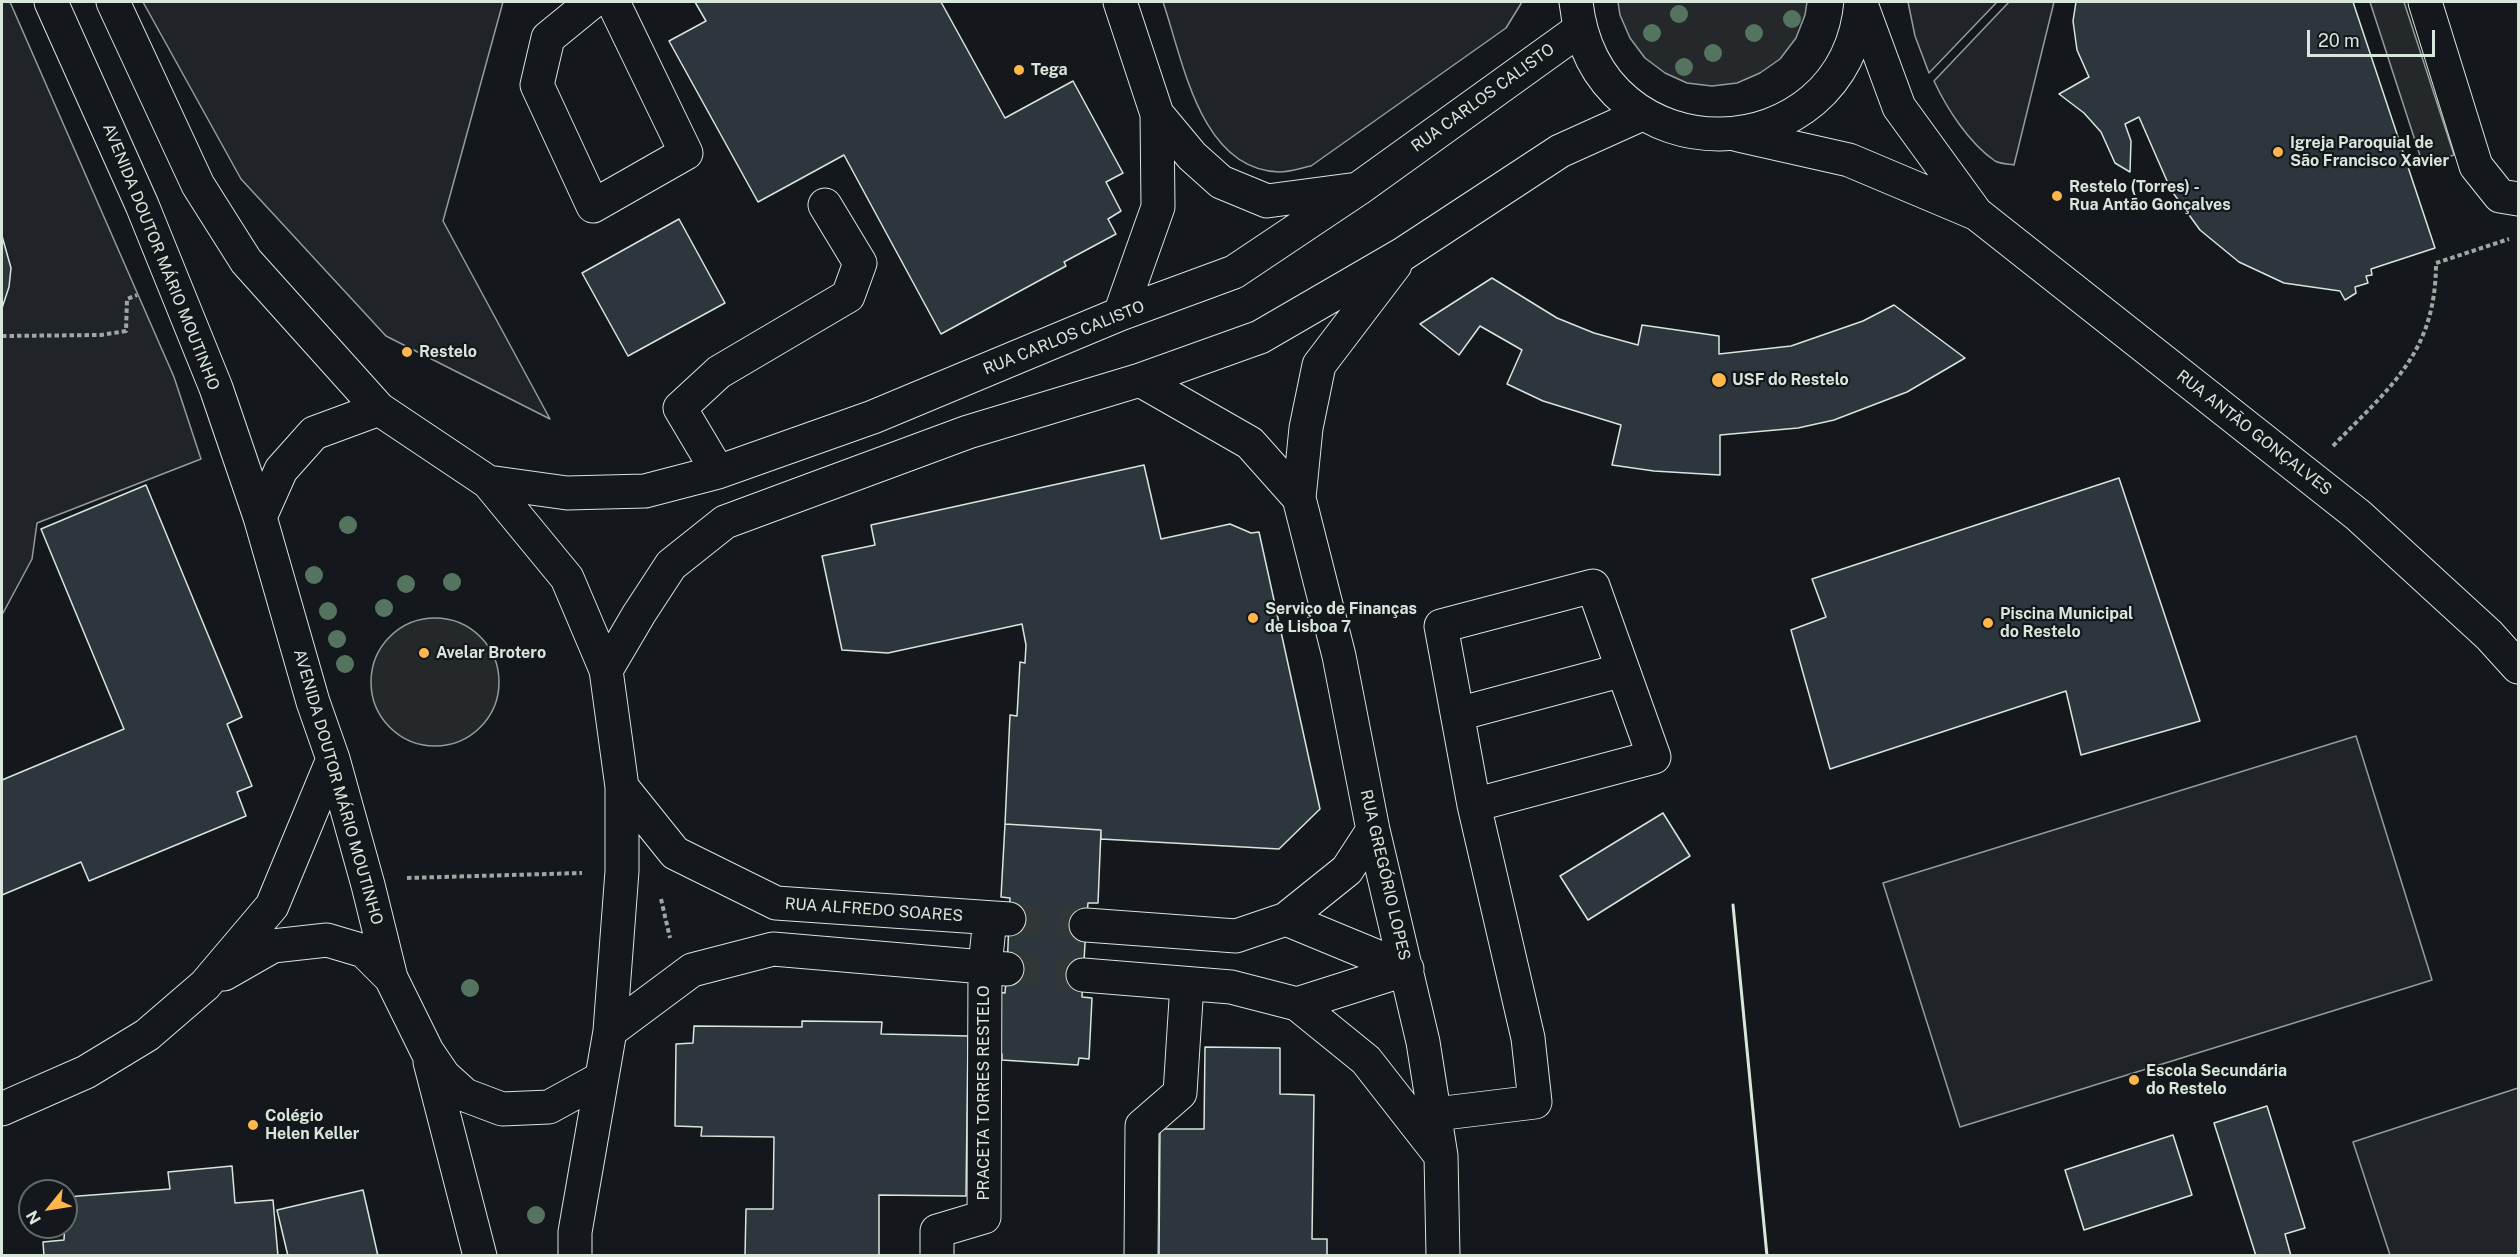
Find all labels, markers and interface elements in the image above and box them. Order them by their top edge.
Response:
scale bar [2310,18,2438,56]
text: 20 m [2318,30,2360,51]
street label: RUA CARLOS CALISTO [1408,40,1558,156]
place label: Tega [1031,60,1068,80]
marker: Tega [1012,63,1026,77]
street label: AVENIDA DOUTOR MÁRIO MOUTINHO [99,121,223,393]
place label: Igreja Paroquial de São Francisco Xavier [2290,133,2449,171]
marker: Igreja Paroquial de São Francisco Xavier [2271,145,2285,159]
place label: Restelo (Torres) - Rua Antão Gonçalves [2069,177,2231,215]
marker: Restelo (Torres) - Rua Antão Gonçalves [2050,189,2064,203]
street label: RUA CARLOS CALISTO [981,297,1147,379]
place label: Restelo [419,342,477,362]
marker: Restelo [400,345,414,359]
street label: RUA ANTÃO GONÇALVES [2173,366,2335,500]
place label: USF do Restelo [1732,370,1849,390]
marker: USF do Restelo [1710,371,1728,389]
place label: Serviço de Finanças de Lisboa 7 [1265,599,1417,637]
place label: Piscina Municipal do Restelo [2000,604,2133,642]
marker: Serviço de Finanças de Lisboa 7 [1246,611,1260,625]
marker: Piscina Municipal do Restelo [1981,616,1995,630]
place label: Avelar Brotero [436,643,546,663]
marker: Avelar Brotero [417,646,431,660]
street label: AVENIDA DOUTOR MÁRIO MOUTINHO [289,647,387,927]
street label: RUA GREGÓRIO LOPES [1356,788,1414,962]
street label: RUA ALFREDO SOARES [784,894,964,926]
street label: PRACETA TORRES RESTELO [974,985,994,1201]
place label: Escola Secundária do Restelo [2146,1061,2287,1099]
marker: Escola Secundária do Restelo [2127,1073,2141,1087]
place label: Colégio Helen Keller [265,1106,359,1144]
marker: Colégio Helen Keller [246,1118,260,1132]
north arrow [18,1179,78,1239]
text: N [22,1207,45,1227]

